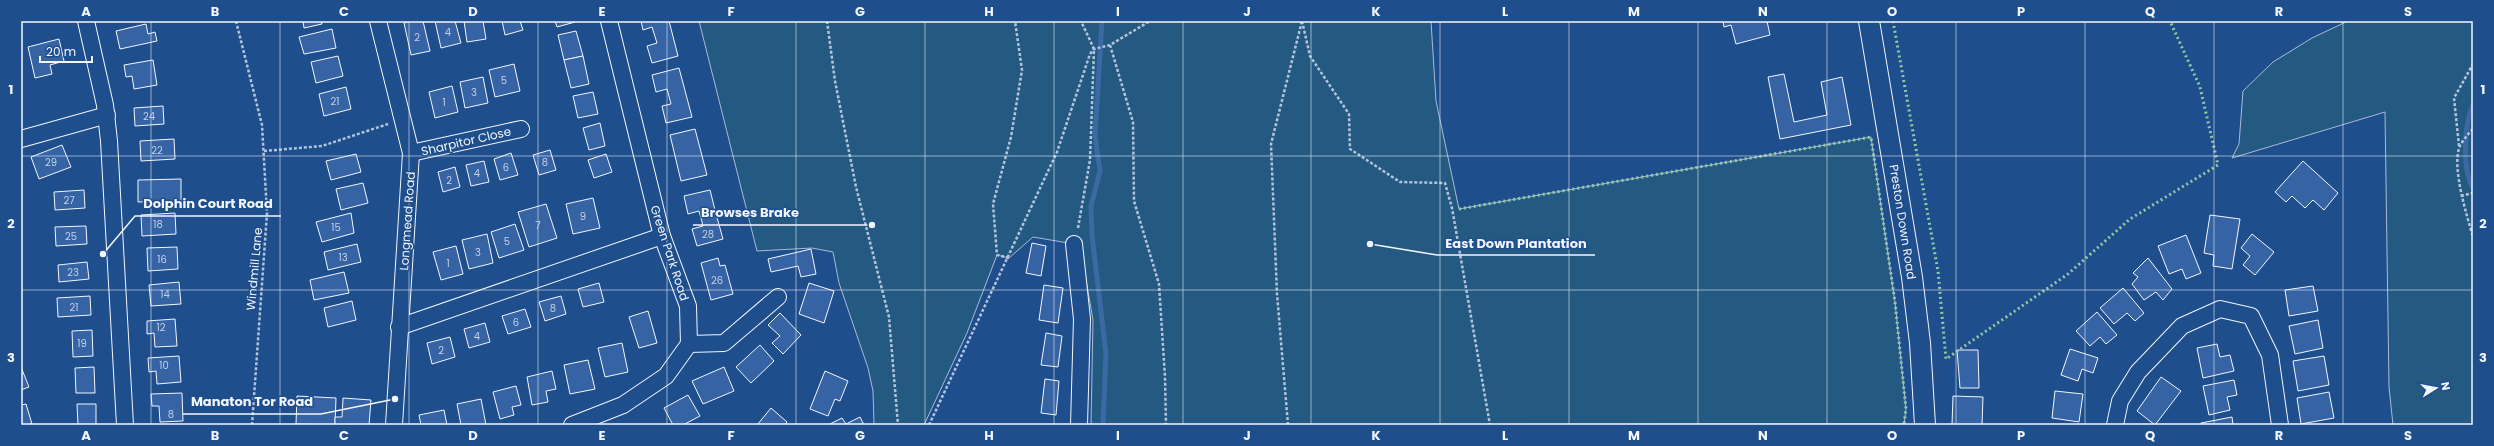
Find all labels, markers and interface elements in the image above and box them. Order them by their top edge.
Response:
text: A [81,2,91,21]
text: B [211,2,220,21]
text: C [339,2,349,21]
text: D [468,2,478,21]
text: E [598,2,606,21]
text: F [727,2,735,21]
text: G [855,2,865,21]
text: H [984,2,994,21]
text: I [1116,2,1120,21]
text: J [1243,2,1251,21]
text: K [1371,2,1381,21]
text: L [1502,2,1508,21]
text: M [1628,2,1640,21]
text: N [1758,2,1768,21]
text: O [1887,2,1897,21]
text: P [2017,2,2025,21]
text: Q [2145,2,2155,21]
text: R [2275,2,2283,21]
text: S [2404,2,2412,21]
house number: 4 [445,25,451,40]
house number: 2 [414,30,420,45]
scale bar [40,38,92,64]
text: 20 m [46,43,76,60]
house number: 5 [501,73,507,88]
text: 1 [9,80,13,99]
text: 1 [2481,80,2485,99]
house number: 3 [471,85,477,100]
house number: 21 [331,94,339,109]
house number: 1 [442,95,446,110]
house number: 24 [143,109,155,124]
street label: Sharpitor Close [419,122,513,160]
house number: 22 [151,143,163,158]
house number: 29 [45,155,57,170]
house number: 8 [542,155,548,170]
house number: 6 [503,160,509,175]
street label: Preston Down Road [1886,163,1920,281]
house number: 4 [474,166,480,181]
street label: Longmead Road [395,171,419,271]
house number: 2 [446,173,452,188]
callout: Dolphin Court Road [135,191,281,216]
house number: 27 [63,193,75,208]
text: Dolphin Court Road [143,194,273,213]
callout: Browses Brake [693,200,807,225]
street label: Green Park Road [647,203,693,303]
text: Browses Brake [701,203,799,222]
house number: 9 [580,209,586,224]
text: 2 [7,214,15,233]
text: 2 [2479,214,2487,233]
house number: 18 [153,217,163,232]
house number: 7 [535,218,541,233]
house number: 15 [331,220,341,235]
street label: Windmill Lane [242,227,266,311]
house number: 28 [702,227,714,242]
house number: 25 [65,229,77,244]
callout: East Down Plantation [1437,230,1595,255]
house number: 5 [504,234,510,249]
text: East Down Plantation [1445,234,1587,253]
house number: 3 [475,245,481,260]
house number: 13 [338,250,348,265]
house number: 16 [157,252,167,267]
house number: 1 [446,256,450,271]
house number: 23 [67,265,79,280]
house number: 26 [711,273,723,288]
house number: 14 [160,287,170,302]
house number: 21 [70,300,78,315]
house number: 8 [550,301,556,316]
house number: 6 [513,315,519,330]
house number: 12 [157,320,166,335]
house number: 4 [474,329,480,344]
house number: 19 [77,336,87,351]
house number: 2 [438,343,444,358]
text: 3 [7,348,15,367]
text: 3 [2479,348,2487,367]
house number: 10 [159,358,169,373]
north arrow [2416,368,2456,408]
text: N [2437,381,2454,392]
callout: Manaton Tor Road [183,389,321,414]
text: Manaton Tor Road [191,392,313,411]
house number: 8 [168,407,174,422]
text: A [81,426,91,445]
text: B [211,426,220,445]
text: C [339,426,349,445]
text: D [468,426,478,445]
text: E [598,426,606,445]
text: F [727,426,735,445]
text: G [855,426,865,445]
text: H [984,426,994,445]
text: I [1116,426,1120,445]
text: J [1243,426,1251,445]
text: K [1371,426,1381,445]
text: L [1502,426,1508,445]
text: M [1628,426,1640,445]
text: N [1758,426,1768,445]
text: O [1887,426,1897,445]
text: P [2017,426,2025,445]
text: Q [2145,426,2155,445]
text: R [2275,426,2283,445]
text: S [2404,426,2412,445]

